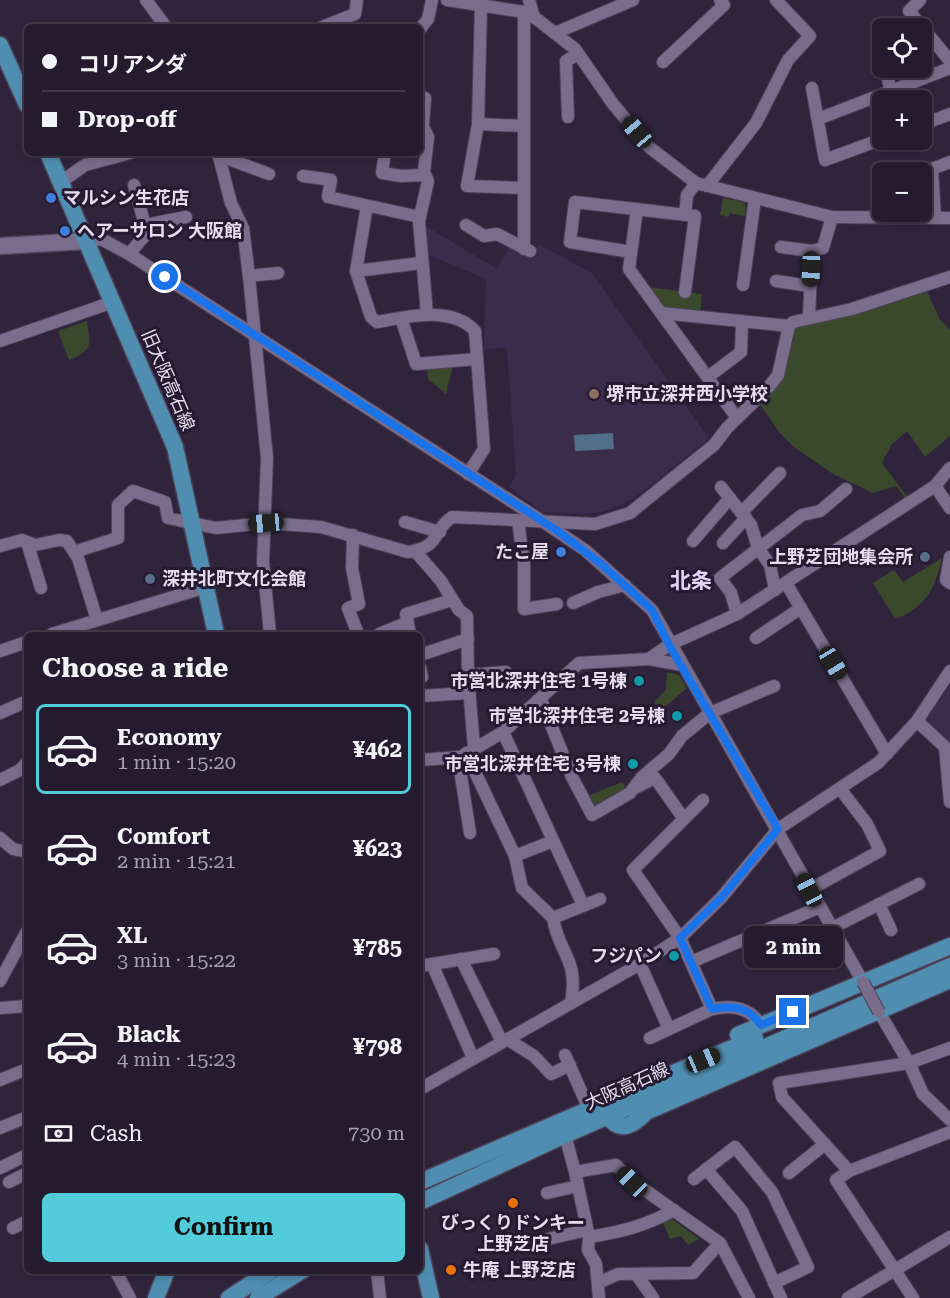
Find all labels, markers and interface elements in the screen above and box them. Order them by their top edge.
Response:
map controls [872,18,932,222]
button: locate [872,18,932,78]
text: コリアンダ [78,52,187,77]
button: + [872,90,932,150]
text: Drop-off [78,107,176,132]
car [619,112,655,152]
button: − [872,162,932,222]
place label: マルシン生花店 [63,187,189,208]
marker: マルシン生花店 [44,191,58,205]
place label: ヘアーサロン 大阪館 [77,220,242,241]
marker: ヘアーサロン 大阪館 [58,224,72,238]
car [801,251,821,287]
route start [151,263,178,290]
street label: 旧大阪高石線 [138,326,199,434]
place label: 堺市立深井西小学校 [606,383,768,404]
marker: 堺市立深井西小学校 [587,387,601,401]
car [247,512,285,534]
place label: たこ屋 [495,541,549,562]
marker: たこ屋 [554,545,568,559]
place label: 上野芝団地集会所 [769,546,913,567]
marker: 上野芝団地集会所 [918,550,932,564]
place label: 深井北町文化会館 [162,568,306,589]
district label: 北条 [670,569,712,593]
marker: 深井北町文化会館 [143,572,157,586]
car [816,643,850,683]
text: Choose a ride [42,652,228,684]
place label: 市営北深井住宅 1号棟 [450,670,627,691]
marker: 市営北深井住宅 1号棟 [632,674,646,688]
place label: 市営北深井住宅 2号棟 [488,705,665,726]
marker: 市営北深井住宅 2号棟 [670,709,684,723]
icon: car [45,722,99,776]
text: Economy [117,725,221,750]
text: ¥462 [353,737,402,762]
text: 1 min · 15:20 [117,750,236,774]
place label: 市営北深井住宅 3号棟 [444,753,621,774]
marker: 市営北深井住宅 3号棟 [626,757,640,771]
icon: car [45,821,99,875]
text: Comfort [117,824,210,849]
text: ¥623 [353,836,402,861]
text: 2 min · 15:21 [117,849,236,873]
car [793,870,825,910]
icon: car [45,920,99,974]
text: XL [117,923,147,948]
callout: 2 min [744,925,842,967]
text: ¥785 [353,935,402,960]
text: 2 min [766,935,821,959]
place label: フジパン [590,945,662,966]
text: 3 min · 15:22 [117,948,236,972]
marker: フジパン [667,949,681,963]
route end [779,998,806,1025]
icon: car [45,1019,99,1073]
text: Black [117,1022,181,1047]
text: ¥798 [353,1034,402,1059]
car [683,1045,723,1075]
text: 4 min · 15:23 [117,1047,236,1071]
street label: 大阪高石線 [581,1058,672,1113]
icon: cash [42,1117,75,1150]
text: Cash [90,1121,142,1146]
text: 730 m [348,1121,405,1145]
car [613,1163,651,1201]
button: Confirm [42,1193,405,1262]
marker: びっくりドンキー 上野芝店 [506,1196,520,1210]
place label: びっくりドンキー 上野芝店 [441,1212,585,1254]
place label: 牛庵 上野芝店 [463,1259,576,1280]
marker: 牛庵 上野芝店 [444,1263,458,1277]

